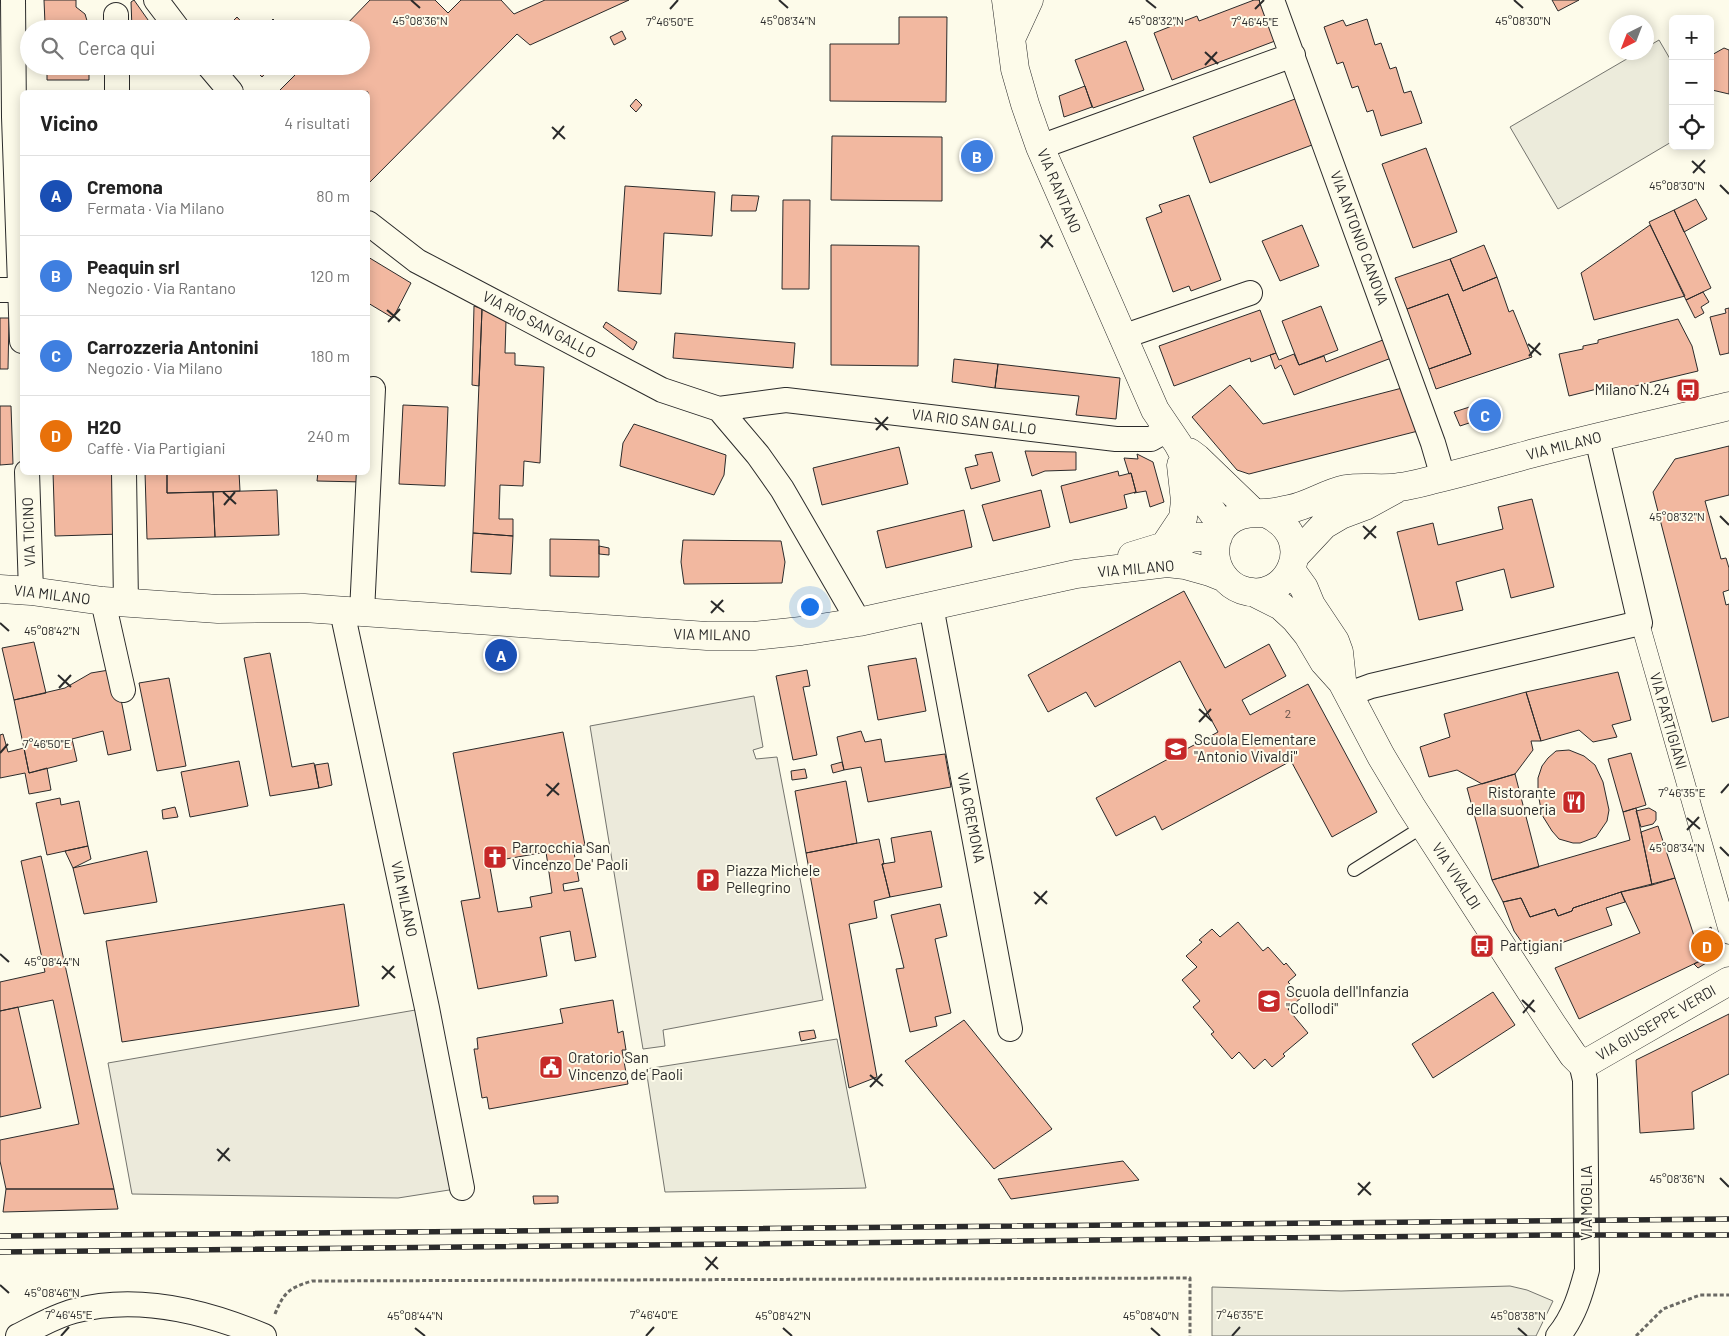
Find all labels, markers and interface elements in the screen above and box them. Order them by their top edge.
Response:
text: 45°08'36"N [392,13,448,27]
text: 45°08'34"N [760,13,816,27]
text: 45°08'32"N [1128,13,1184,27]
text: 45°08'30"N [1495,13,1551,27]
text: 7°46'50"E [646,14,694,28]
text: 7°46'45"E [1231,14,1279,28]
north arrow [1609,15,1654,60]
map controls [1669,15,1714,150]
button: + [1669,15,1714,60]
search box [20,20,370,75]
icon: search [38,34,66,62]
text: Cerca qui [78,36,155,59]
button: − [1669,60,1714,105]
button: locate [1669,105,1714,150]
text: Vicino [40,110,98,135]
text: 4 risultati [284,113,350,132]
pin: B [961,137,993,175]
street label: VIA RANTANO [1034,146,1086,236]
street label: VIA ANTONIO CANOVA [1327,168,1393,307]
text: Cremona [87,175,163,198]
text: 45°08'30"N [1649,178,1705,192]
text: A [51,186,61,205]
text: 80 m [316,186,350,205]
text: Fermata · Via Milano [87,198,224,217]
text: Peaquin srl [87,255,180,278]
text: B [51,266,61,285]
text: 120 m [310,266,350,285]
text: Negozio · Via Rantano [87,278,236,297]
street label: VIA RIO SAN GALLO [480,287,599,362]
text: Carrozzeria Antonini [87,335,259,358]
text: C [51,346,61,365]
text: 180 m [311,346,350,365]
text: Negozio · Via Milano [87,358,223,377]
bus stop icon: Milano N.24 [1675,377,1701,403]
place label: Milano N.24 [1595,380,1670,398]
pin: C [1469,396,1501,434]
street label: VIA RIO SAN GALLO [911,404,1038,438]
text: H2O [87,415,121,438]
text: D [51,426,61,445]
text: 240 m [307,426,350,445]
street label: VIA MILANO [1524,427,1603,463]
text: Caffè · Via Partigiani [87,438,226,457]
street label: VIA TICINO [18,497,38,567]
text: 45°08'32"N [1649,509,1705,523]
street label: VIA MILANO [1097,556,1175,580]
street label: VIA MILANO [13,580,92,608]
your location [797,594,823,620]
text: 45°08'42"N [24,623,80,637]
street label: VIA MILANO [673,624,751,644]
pin: A [485,636,517,674]
street label: VIA PARTIGIANI [1646,670,1691,771]
house number: 2 [1285,706,1291,720]
place label: Scuola Elementare "Antonio Vivaldi" [1194,730,1316,765]
text: 7°46'50"E [23,736,71,750]
school or university icon: Scuola Elementare "Antonio Vivaldi" [1163,736,1189,762]
street label: VIA CREMONA [954,771,990,864]
place label: Ristorante della suoneria [1466,783,1556,818]
text: 7°46'35"E [1658,785,1706,799]
restaurant icon: Ristorante della suoneria [1561,789,1587,815]
place label: Parrocchia San Vincenzo De' Paoli [512,838,628,873]
street label: VIA VIVALDI [1429,839,1485,912]
text: 45°08'34"N [1649,840,1705,854]
church icon: Parrocchia San Vincenzo De' Paoli [482,844,508,870]
street label: VIA MILANO [388,859,422,938]
place label: Piazza Michele Pellegrino [726,861,820,896]
parking icon: Piazza Michele Pellegrino [695,867,721,893]
pin: D [1691,927,1723,965]
bus stop icon: Partigiani [1469,933,1495,959]
place label: Partigiani [1500,936,1563,954]
text: 45°08'44"N [24,954,80,968]
street label: VIA GIUSEPPE VERDI [1592,981,1719,1064]
place label: Scuola dell'Infanzia "Collodi" [1286,982,1409,1017]
school or university icon: Scuola dell'Infanzia "Collodi" [1256,988,1282,1014]
place label: Oratorio San Vincenzo de' Paoli [568,1048,683,1083]
public building icon: Oratorio San Vincenzo de' Paoli [538,1054,564,1080]
street label: VIA MOGLIA [1577,1165,1595,1241]
text: 45°08'36"N [1649,1171,1705,1185]
text: 45°08'46"N [24,1285,80,1299]
text: 7°46'45"E [45,1307,93,1321]
text: 7°46'40"E [630,1307,678,1321]
text: 7°46'35"E [1216,1307,1264,1321]
text: 45°08'44"N [387,1308,443,1322]
text: 45°08'42"N [755,1308,811,1322]
text: 45°08'40"N [1123,1308,1179,1322]
text: 45°08'38"N [1490,1308,1546,1322]

